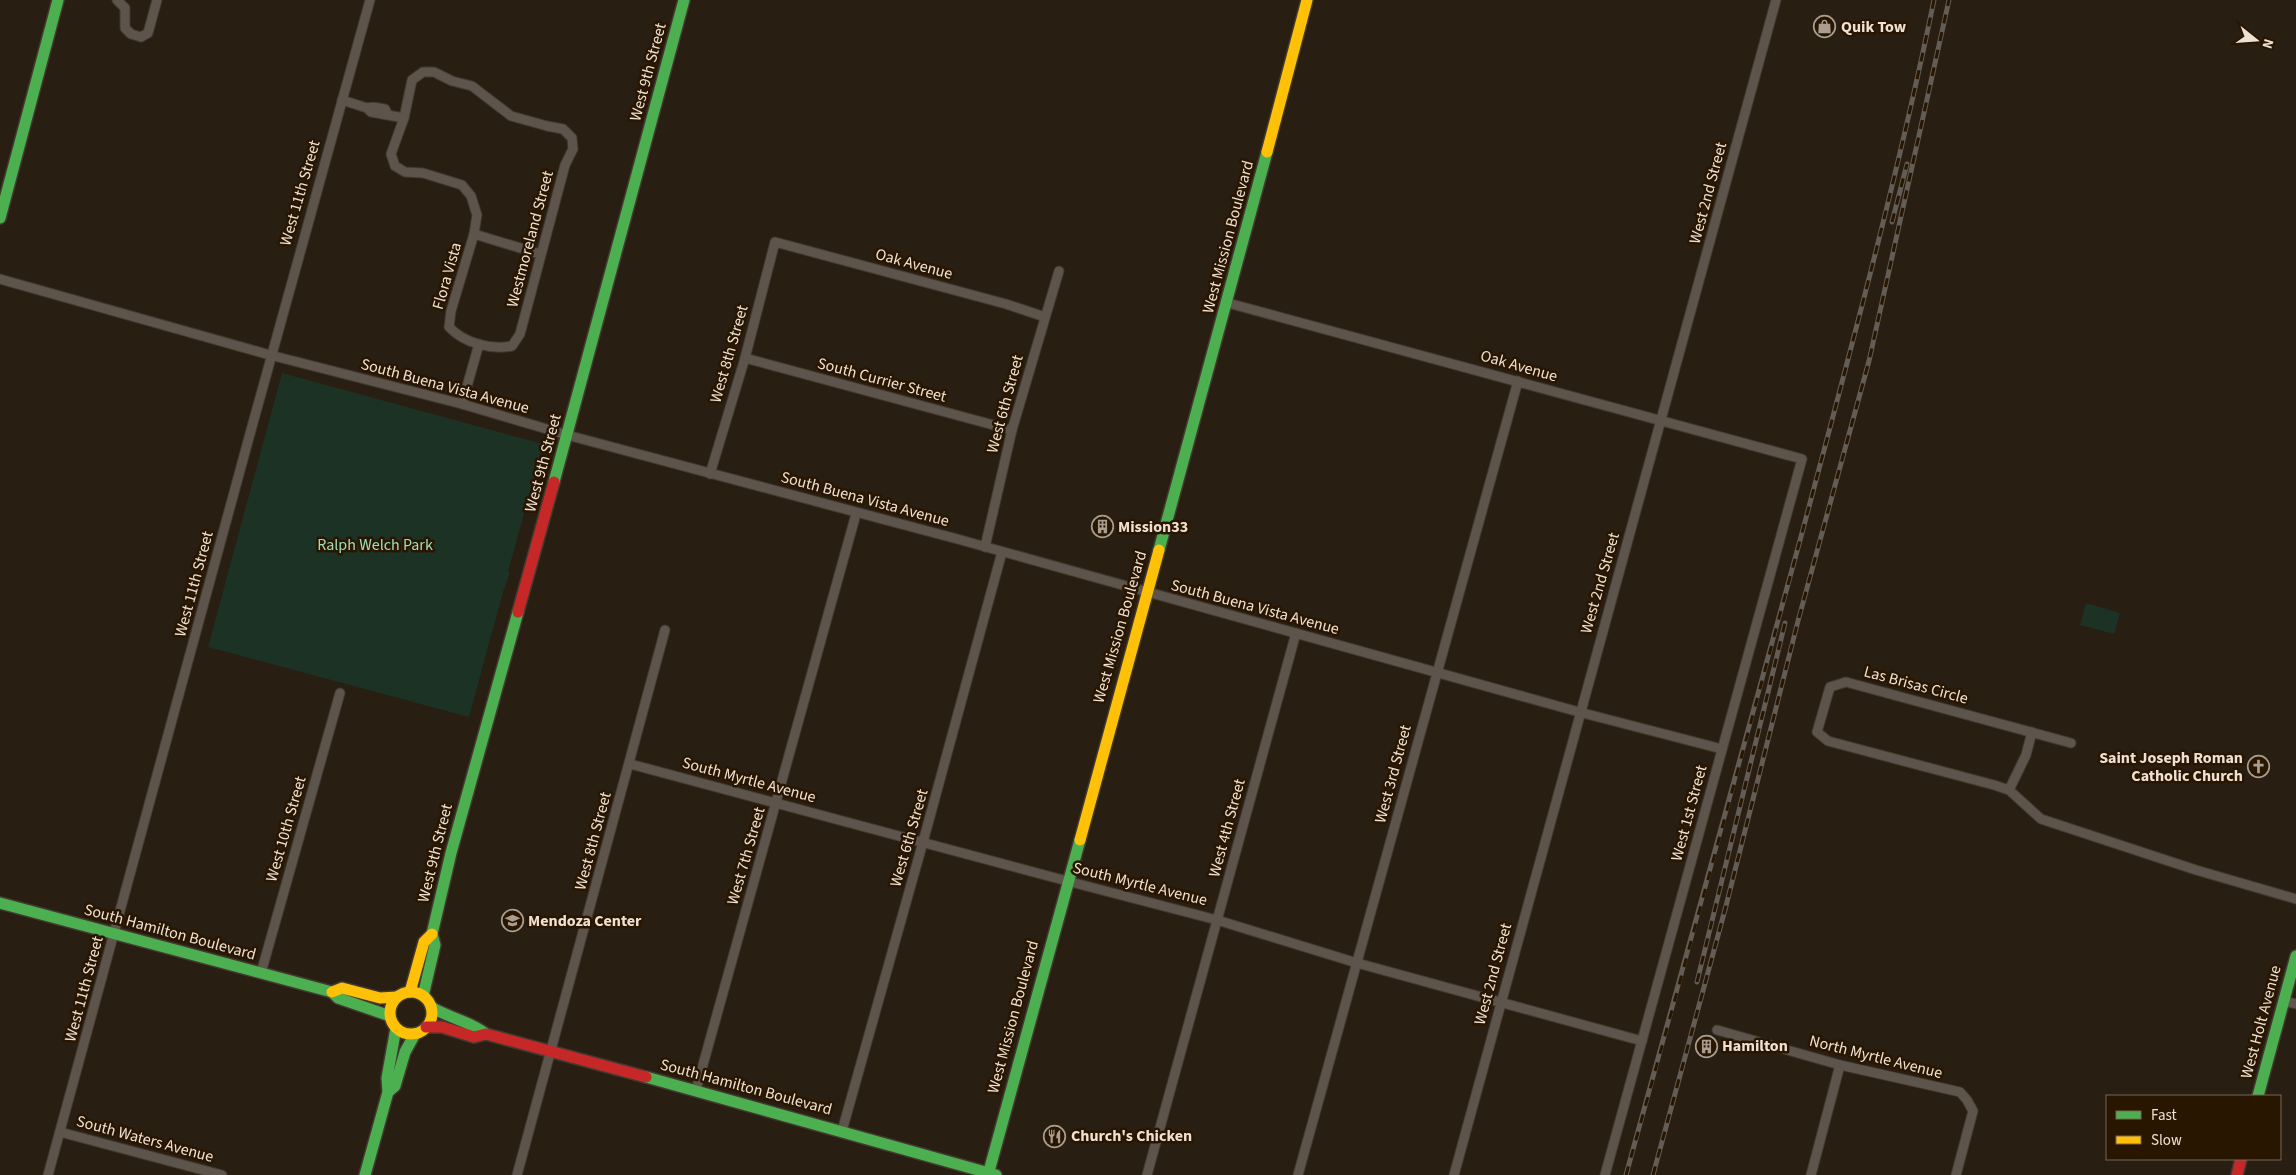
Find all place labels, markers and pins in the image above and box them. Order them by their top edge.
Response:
shop icon: Quik Tow [1813,15,1837,39]
place label: Quik Tow [1841,16,1907,38]
building icon: Mission33 [1090,515,1114,539]
place label: Mission33 [1118,516,1188,538]
place label: Saint Joseph Roman Catholic Church [2099,747,2243,787]
church icon: Saint Joseph Roman Catholic Church [2247,755,2271,779]
school or university icon: Mendoza Center [500,909,524,933]
place label: Mendoza Center [528,910,642,932]
building icon: Hamilton [1694,1034,1718,1058]
place label: Hamilton [1722,1035,1788,1057]
restaurant icon: Church's Chicken [1043,1124,1067,1148]
place label: Church's Chicken [1071,1125,1192,1147]

